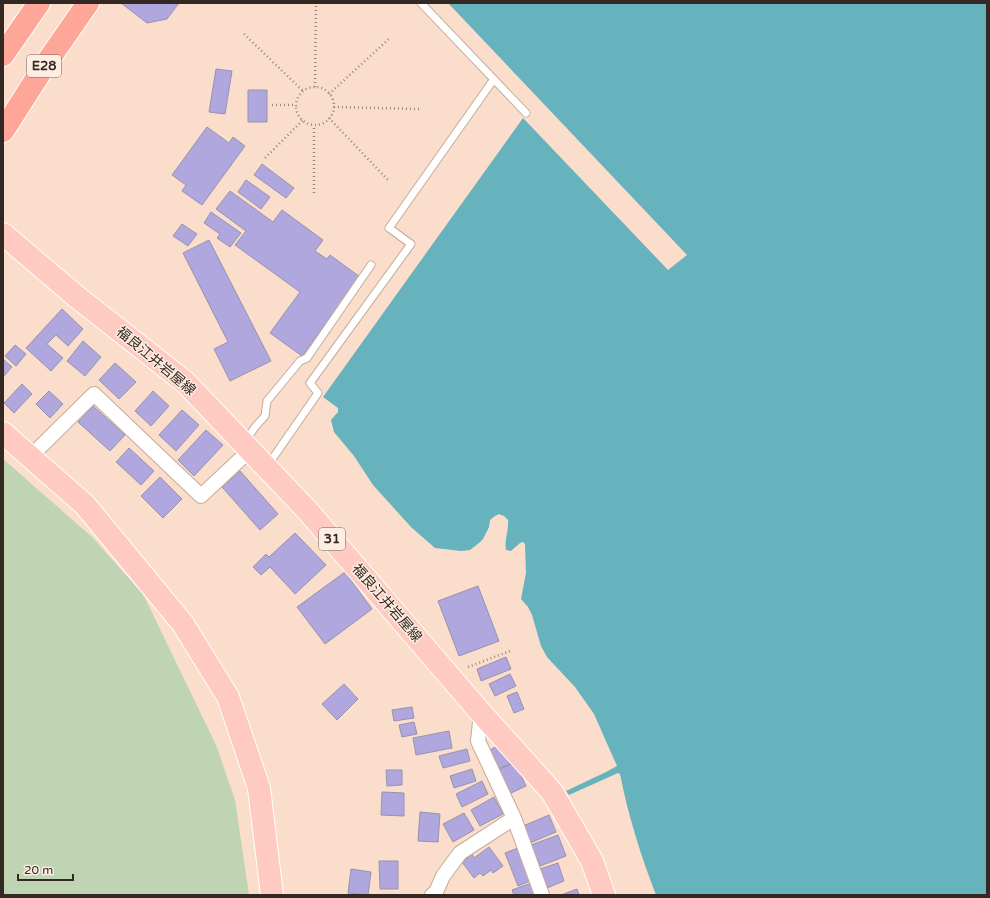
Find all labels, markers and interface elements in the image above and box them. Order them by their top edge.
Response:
road number: E28 [27,55,61,77]
street label: 福良江井岩屋線 [113,323,199,399]
road number: 31 [319,528,345,550]
street label: 福良江井岩屋線 [348,560,426,646]
scale bar [18,856,73,882]
text: 20 m [24,863,53,877]

